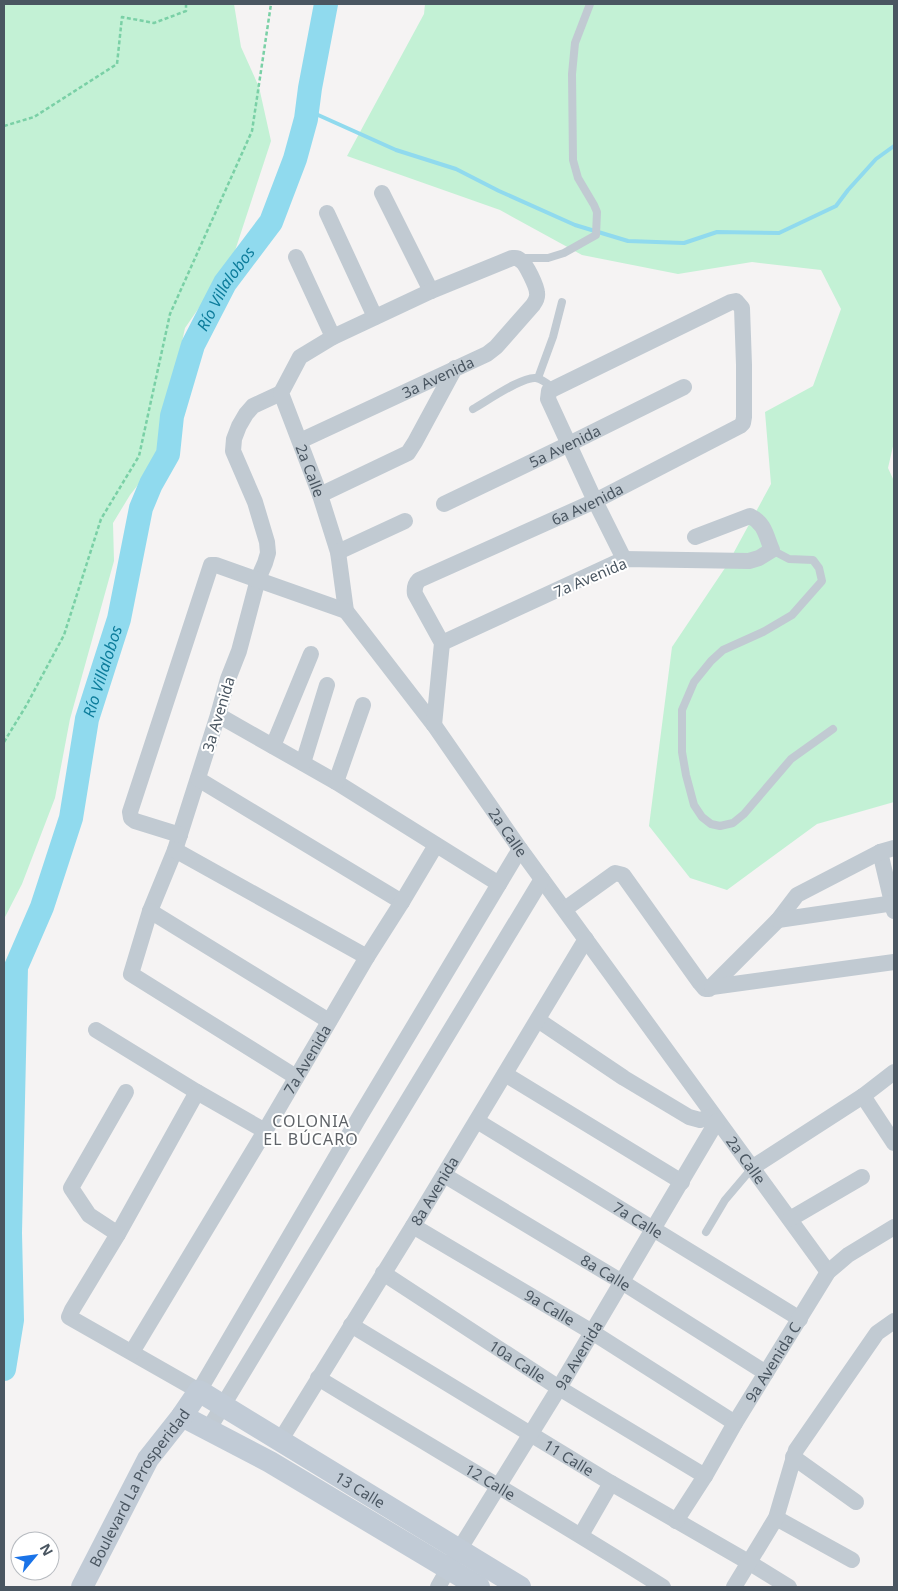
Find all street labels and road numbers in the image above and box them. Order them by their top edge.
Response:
street label: 3a Avenida [398,351,477,402]
street label: 5a Avenida [526,420,604,472]
street label: 2a Calle [291,441,330,500]
street label: 6a Avenida [548,478,626,529]
street label: 7a Avenida [550,553,630,601]
street label: 3a Avenida [197,674,239,754]
street label: 2a Calle [484,804,532,861]
street label: 7a Avenida [279,1021,335,1098]
street label: 2a Calle [722,1132,771,1188]
street label: 8a Avenida [406,1152,463,1229]
street label: 7a Calle [609,1197,667,1243]
street label: 8a Calle [577,1250,635,1295]
street label: 9a Calle [521,1284,579,1330]
street label: 9a Avenida [550,1317,607,1394]
street label: 9a Avenida C [740,1318,805,1406]
street label: 10a Calle [486,1335,550,1387]
street label: Boulevard La Prosperidad [84,1405,194,1570]
street label: 11 Calle [540,1435,598,1480]
street label: 12 Calle [462,1459,519,1504]
street label: 13 Calle [331,1467,389,1512]

